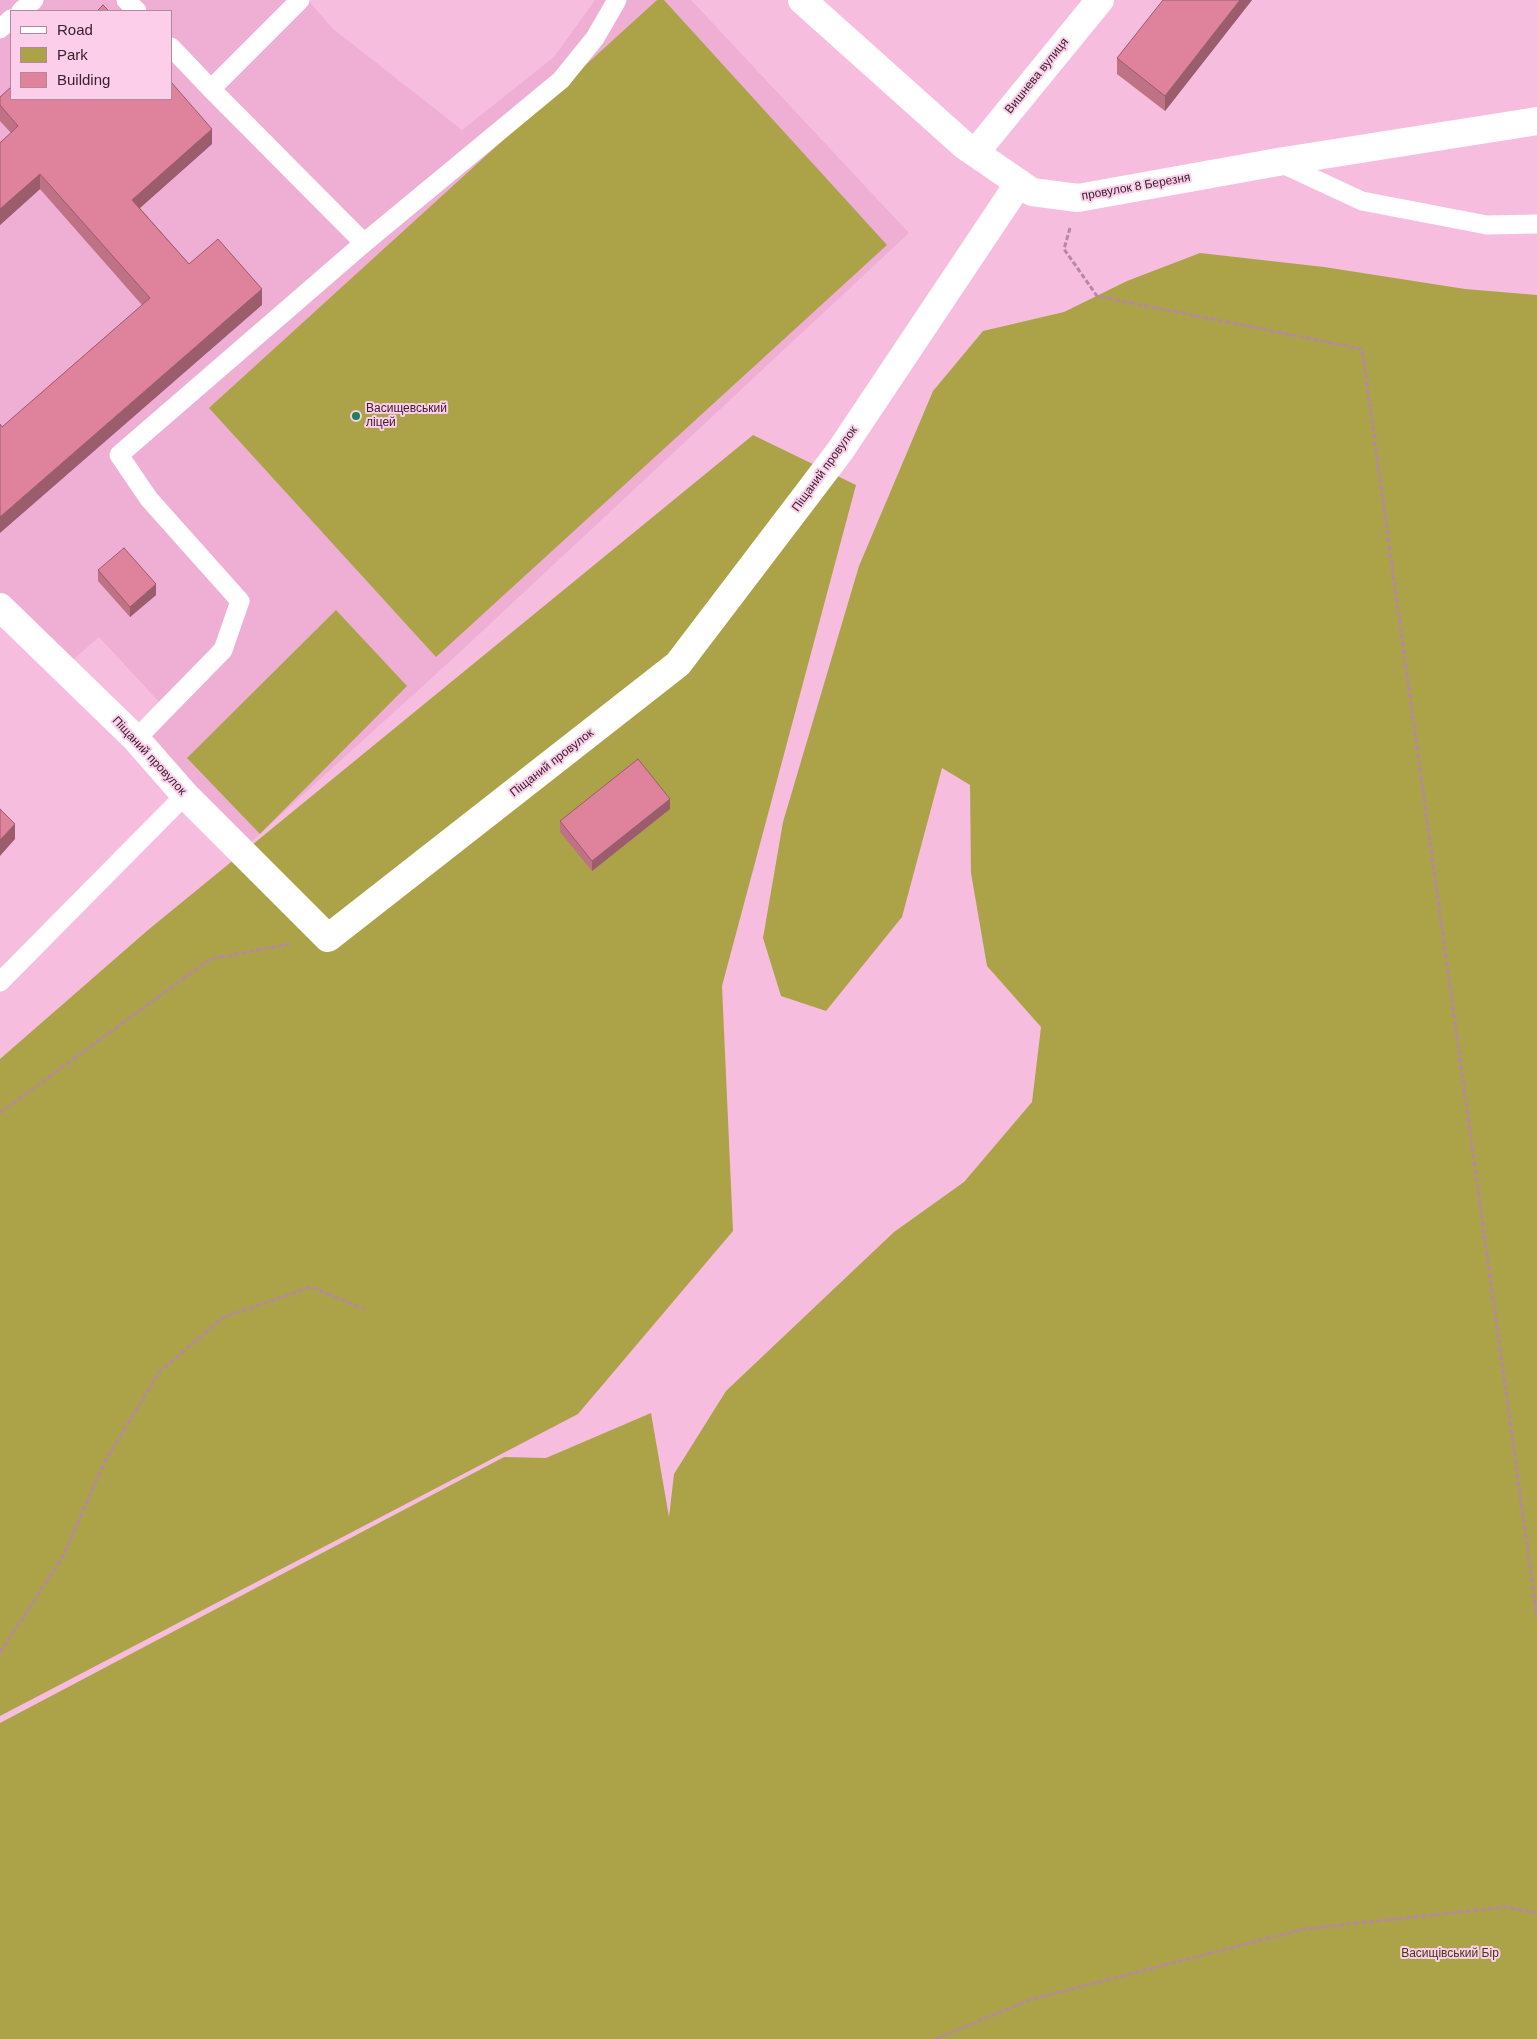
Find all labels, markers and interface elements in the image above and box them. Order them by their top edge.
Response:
legend [10,10,172,100]
text: Road [57,21,93,38]
street label: Вишнева вулиця [1002,35,1072,117]
text: Park [57,46,88,63]
text: Building [57,71,110,88]
street label: провулок 8 Березня [1080,170,1192,204]
place label: Васищевський ліцей [366,402,447,430]
marker: Васищевський ліцей [350,410,362,422]
street label: Піщаний провулок [789,424,861,514]
street label: Піщаний провулок [109,714,189,798]
street label: Піщаний провулок [507,726,597,800]
park label: Васищівський Бір [1401,1947,1499,1961]

